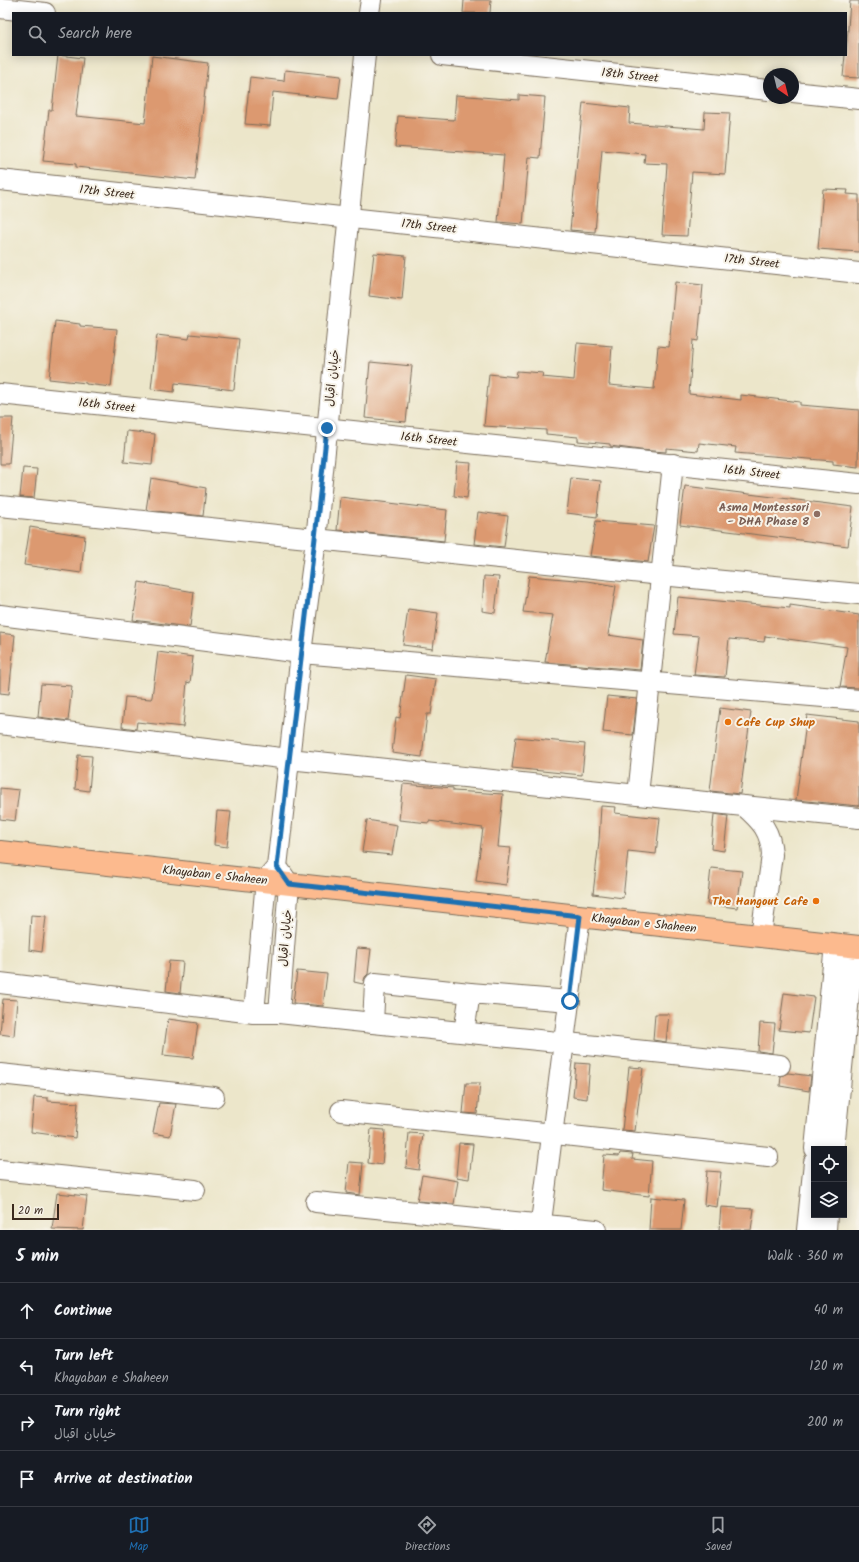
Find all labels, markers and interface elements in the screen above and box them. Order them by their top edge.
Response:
search box [12,12,847,56]
text: Search here [58,22,132,46]
icon: search [26,23,48,45]
street label: 18th Street [600,63,660,88]
north arrow [763,68,799,104]
street label: 17th Street [78,180,136,205]
street label: 17th Street [400,214,458,239]
street label: 17th Street [723,249,781,274]
street label: خیابان اقبال [320,349,345,408]
street label: 16th Street [78,393,137,418]
route end [318,419,336,437]
street label: 16th Street [400,427,459,452]
street label: 16th Street [723,460,782,485]
place label: Asma Montessori - DHA Phase 8 [719,498,810,531]
marker: Asma Montessori - DHA Phase 8 [812,509,822,519]
place label: Cafe Cup Shup [736,713,816,732]
marker: Cafe Cup Shup [723,717,733,727]
street label: Khayaban e Shaheen [161,861,269,890]
place label: The Hangout Cafe [712,892,808,911]
marker: The Hangout Cafe [811,896,821,906]
street label: خیابان اقبال [274,909,297,967]
street label: Khayaban e Shaheen [590,909,698,938]
route start [561,992,579,1010]
map controls [811,1146,847,1218]
button: locate [811,1146,847,1182]
button: layers [811,1182,847,1218]
scale bar [12,1202,59,1221]
text: 20 m [18,1202,43,1220]
text: 5 min [16,1243,59,1270]
text: Walk · 360 m [767,1246,843,1267]
text: Continue [54,1299,112,1323]
icon: ahead [16,1300,38,1322]
text: 40 m [814,1300,843,1321]
text: Turn left [54,1344,114,1368]
icon: left [16,1356,38,1378]
text: 120 m [809,1356,843,1377]
text: Khayaban e Shaheen [54,1368,169,1389]
text: Turn right [54,1400,121,1424]
icon: right [16,1412,38,1434]
text: 200 m [807,1412,843,1433]
text: خیابان اقبال [54,1424,116,1445]
text: Arrive at destination [54,1467,193,1491]
icon: arrive [16,1468,38,1490]
tab: Map [128,1514,150,1556]
tab: Directions [405,1514,450,1556]
tab: Saved [705,1514,731,1556]

